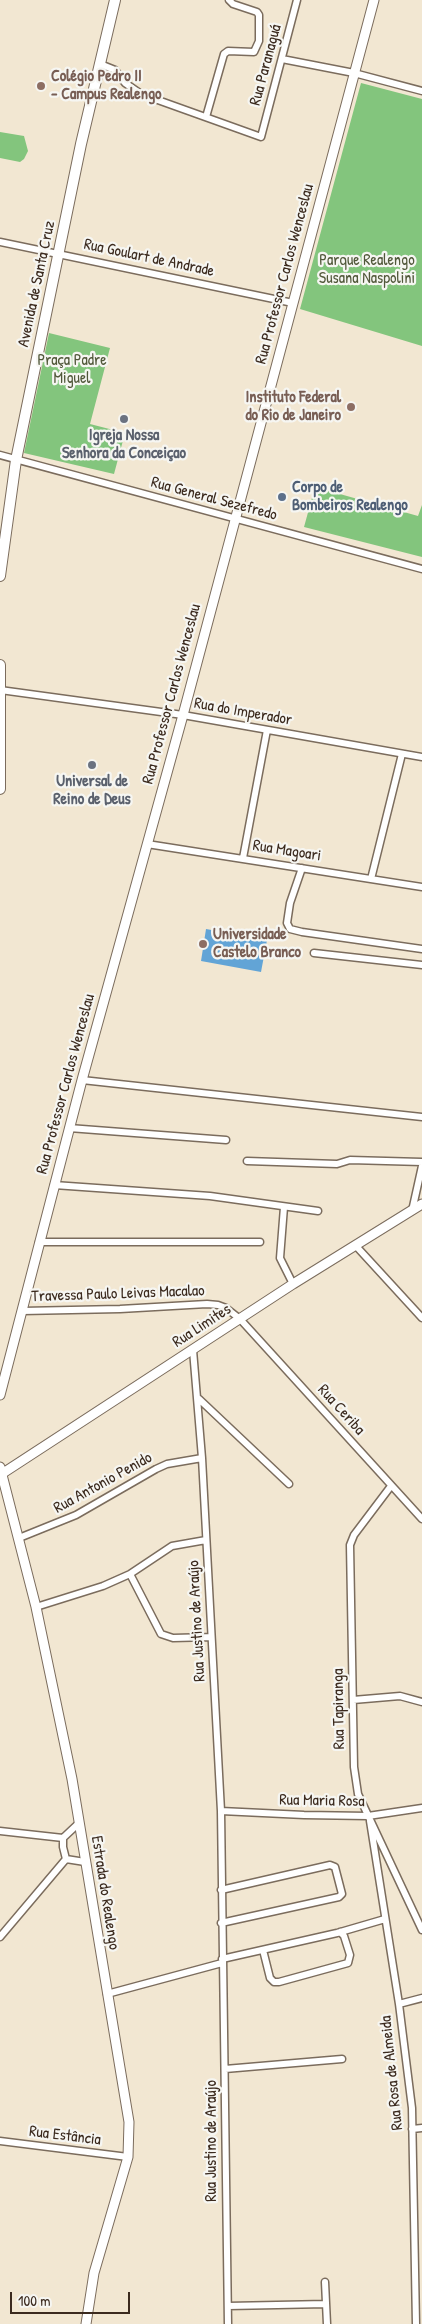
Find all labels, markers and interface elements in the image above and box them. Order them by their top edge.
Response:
street label: Rua Paranaguá [246,22,286,108]
place label: Colégio Pedro II - Campus Realengo [51,67,161,105]
marker: Colégio Pedro II - Campus Realengo [35,80,47,92]
street label: Rua Professor Carlos Wenceslau [252,182,318,366]
street label: Avenida de Santa Cruz [14,219,60,349]
street label: Rua Goulart de Andrade [82,235,216,281]
park label: Parque Realengo Susana Naspolini [319,251,415,289]
park label: Praça Padre Miguel [37,351,107,389]
place label: Instituto Federal do Rio de Janeiro [245,388,341,426]
marker: Instituto Federal do Rio de Janeiro [345,401,357,413]
marker: Igreja Nossa Senhora da Conceiçao [118,413,130,425]
place label: Igreja Nossa Senhora da Conceiçao [62,426,186,464]
street label: Rua General Sezefredo [149,473,279,525]
place label: Corpo de Bombeiros Realengo [292,478,408,516]
marker: Corpo de Bombeiros Realengo [276,491,288,503]
street label: Rua Professor Carlos Wenceslau [139,602,205,786]
street label: Rua do Imperador [193,694,293,730]
marker: Universal de Reino de Deus [86,759,98,771]
place label: Universal de Reino de Deus [53,772,131,810]
street label: Rua Magoari [251,836,323,866]
place label: Universidade Castelo Branco [213,925,301,963]
marker: Universidade Castelo Branco [197,938,209,950]
street label: Rua Professor Carlos Wenceslau [33,992,99,1176]
street label: Travessa Paulo Leivas Macalao [31,1281,205,1307]
street label: Rua Limites [169,1300,235,1352]
street label: Rua Ceriba [313,1381,369,1439]
street label: Rua Antonio Penido [51,1448,155,1518]
street label: Rua Justino de Araújo [184,1560,210,1682]
street label: Rua Tapiranga [329,1668,349,1750]
street label: Rua Maria Rosa [279,1791,365,1811]
street label: Estrada do Realengo [87,1835,123,1951]
street label: Rua Rosa de Almeida [376,2015,408,2131]
street label: Rua Justino de Araújo [202,2080,222,2202]
street label: Rua Estância [28,2122,102,2150]
scale bar [12,2282,132,2314]
text: 100 m [18,2290,51,2311]

